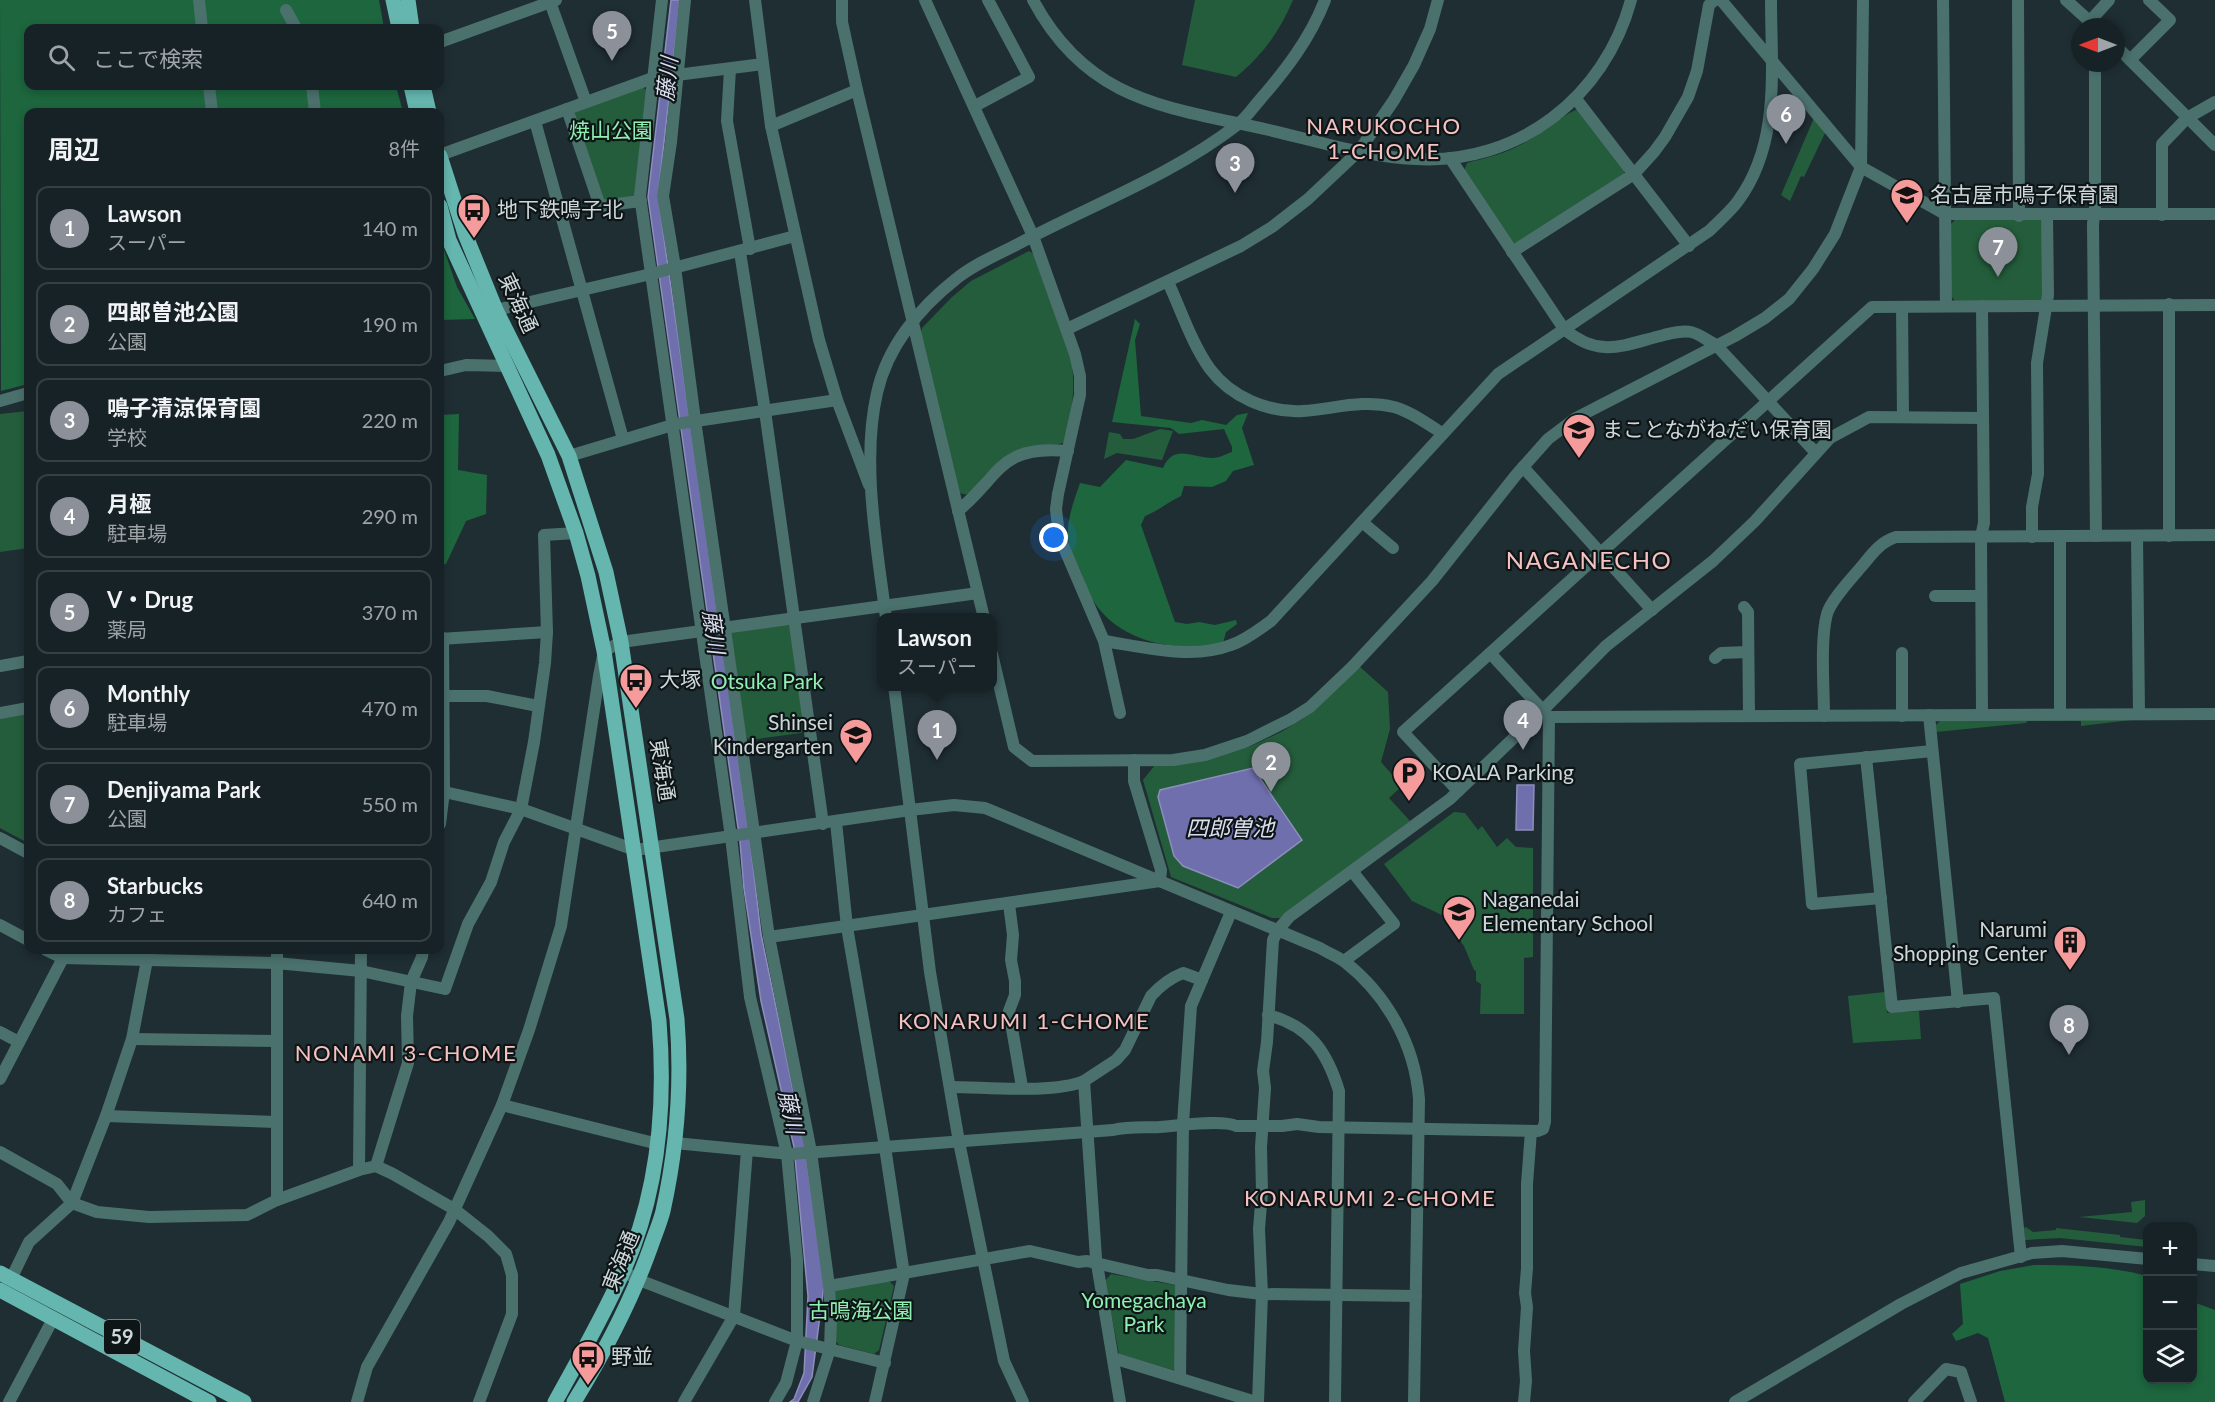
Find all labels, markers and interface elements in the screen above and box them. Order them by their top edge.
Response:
pin: 5 [592,11,632,61]
north arrow [2071,18,2125,72]
search box [24,24,444,90]
icon: search [45,41,78,74]
text: ここで検索 [93,45,203,72]
water label: 藤川 [651,54,682,102]
pin: 6 [1766,94,1806,144]
district label: NARUKOCHO 1-CHOME [1306,112,1462,164]
park label: 焼山公園 [569,117,653,142]
text: 周辺 [48,133,100,165]
text: 8件 [388,136,420,160]
pin: 3 [1216,144,1254,193]
school or university icon: 名古屋市鳴子保育園 [1889,177,1925,224]
place label: 名古屋市鳴子保育園 [1930,181,2119,206]
bus stop icon: 地下鉄鳴子北 [456,192,492,239]
place label: 地下鉄鳴子北 [497,196,623,221]
text: Lawson [107,200,182,227]
text: 1 [64,216,75,240]
text: 140 m [362,216,418,240]
pin: 7 [1978,228,2018,277]
text: スーパー [107,230,187,254]
street label: 東海通 [495,269,544,336]
text: 四郎曽池公園 [107,298,239,325]
text: 2 [64,312,75,336]
text: 190 m [362,312,418,336]
text: 公園 [107,329,147,353]
text: 鳴子清涼保育園 [107,394,261,421]
text: 3 [64,408,75,432]
text: 220 m [362,408,418,432]
school or university icon: まことながねだい保育園 [1561,412,1597,459]
place label: まことながねだい保育園 [1602,416,1832,441]
text: 学校 [107,425,147,449]
text: 月極 [107,490,151,517]
text: 4 [64,504,75,528]
text: 290 m [362,504,418,528]
text: 駐車場 [107,521,167,545]
your location [1039,523,1068,552]
district label: NAGANECHO [1506,545,1672,574]
text: V・Drug [107,586,193,613]
text: 5 [64,600,75,624]
text: 370 m [362,600,418,624]
water label: 藤川 [698,608,731,658]
popup [877,613,997,691]
text: 薬局 [107,617,147,641]
text: Lawson [897,624,972,651]
text: スーパー [897,654,977,678]
bus stop icon: 大塚 [618,662,654,709]
place label: 大塚 [659,666,701,691]
park label: Otsuka Park [711,668,824,693]
text: Monthly [107,680,190,707]
text: 6 [64,696,75,720]
text: 470 m [362,696,418,720]
pin: 4 [1504,700,1543,750]
place label: Shinsei Kindergarten [713,709,833,758]
text: 駐車場 [107,710,167,734]
pin: 1 [918,710,956,760]
school or university icon: Shinsei Kindergarten [838,717,874,764]
street label: 東海通 [646,737,681,803]
pin: 2 [1252,742,1290,792]
parking icon: KOALA Parking [1391,755,1427,802]
place label: KOALA Parking [1432,759,1574,784]
text: Denjiyama Park [107,776,261,803]
text: 7 [64,792,75,816]
text: 550 m [362,792,418,816]
text: 公園 [107,806,147,830]
water label: 四郎曽池 [1186,814,1276,841]
text: Starbucks [107,872,203,899]
place label: Naganedai Elementary School [1482,886,1653,935]
text: 8 [64,888,75,912]
text: 640 m [362,888,418,912]
school or university icon: Naganedai Elementary School [1441,894,1477,941]
text: カフェ [107,902,167,926]
place label: Narumi Shopping Center [1893,916,2047,965]
building icon: Narumi Shopping Center [2052,924,2088,971]
pin: 8 [2050,1006,2088,1055]
district label: KONARUMI 1-CHOME [898,1007,1150,1034]
district label: NONAMI 3-CHOME [295,1039,517,1066]
water label: 藤川 [774,1088,810,1138]
district label: KONARUMI 2-CHOME [1244,1184,1496,1211]
map controls [2143,1222,2197,1384]
button: + [2143,1222,2197,1276]
street label: 東海通 [596,1227,643,1294]
button: − [2143,1276,2197,1330]
park label: Yomegachaya Park [1081,1287,1207,1336]
park label: 古鳴海公園 [809,1297,914,1322]
road number: 59 [104,1320,140,1354]
button: layers [2143,1330,2197,1384]
bus stop icon: 野並 [570,1339,606,1386]
place label: 野並 [611,1343,653,1368]

